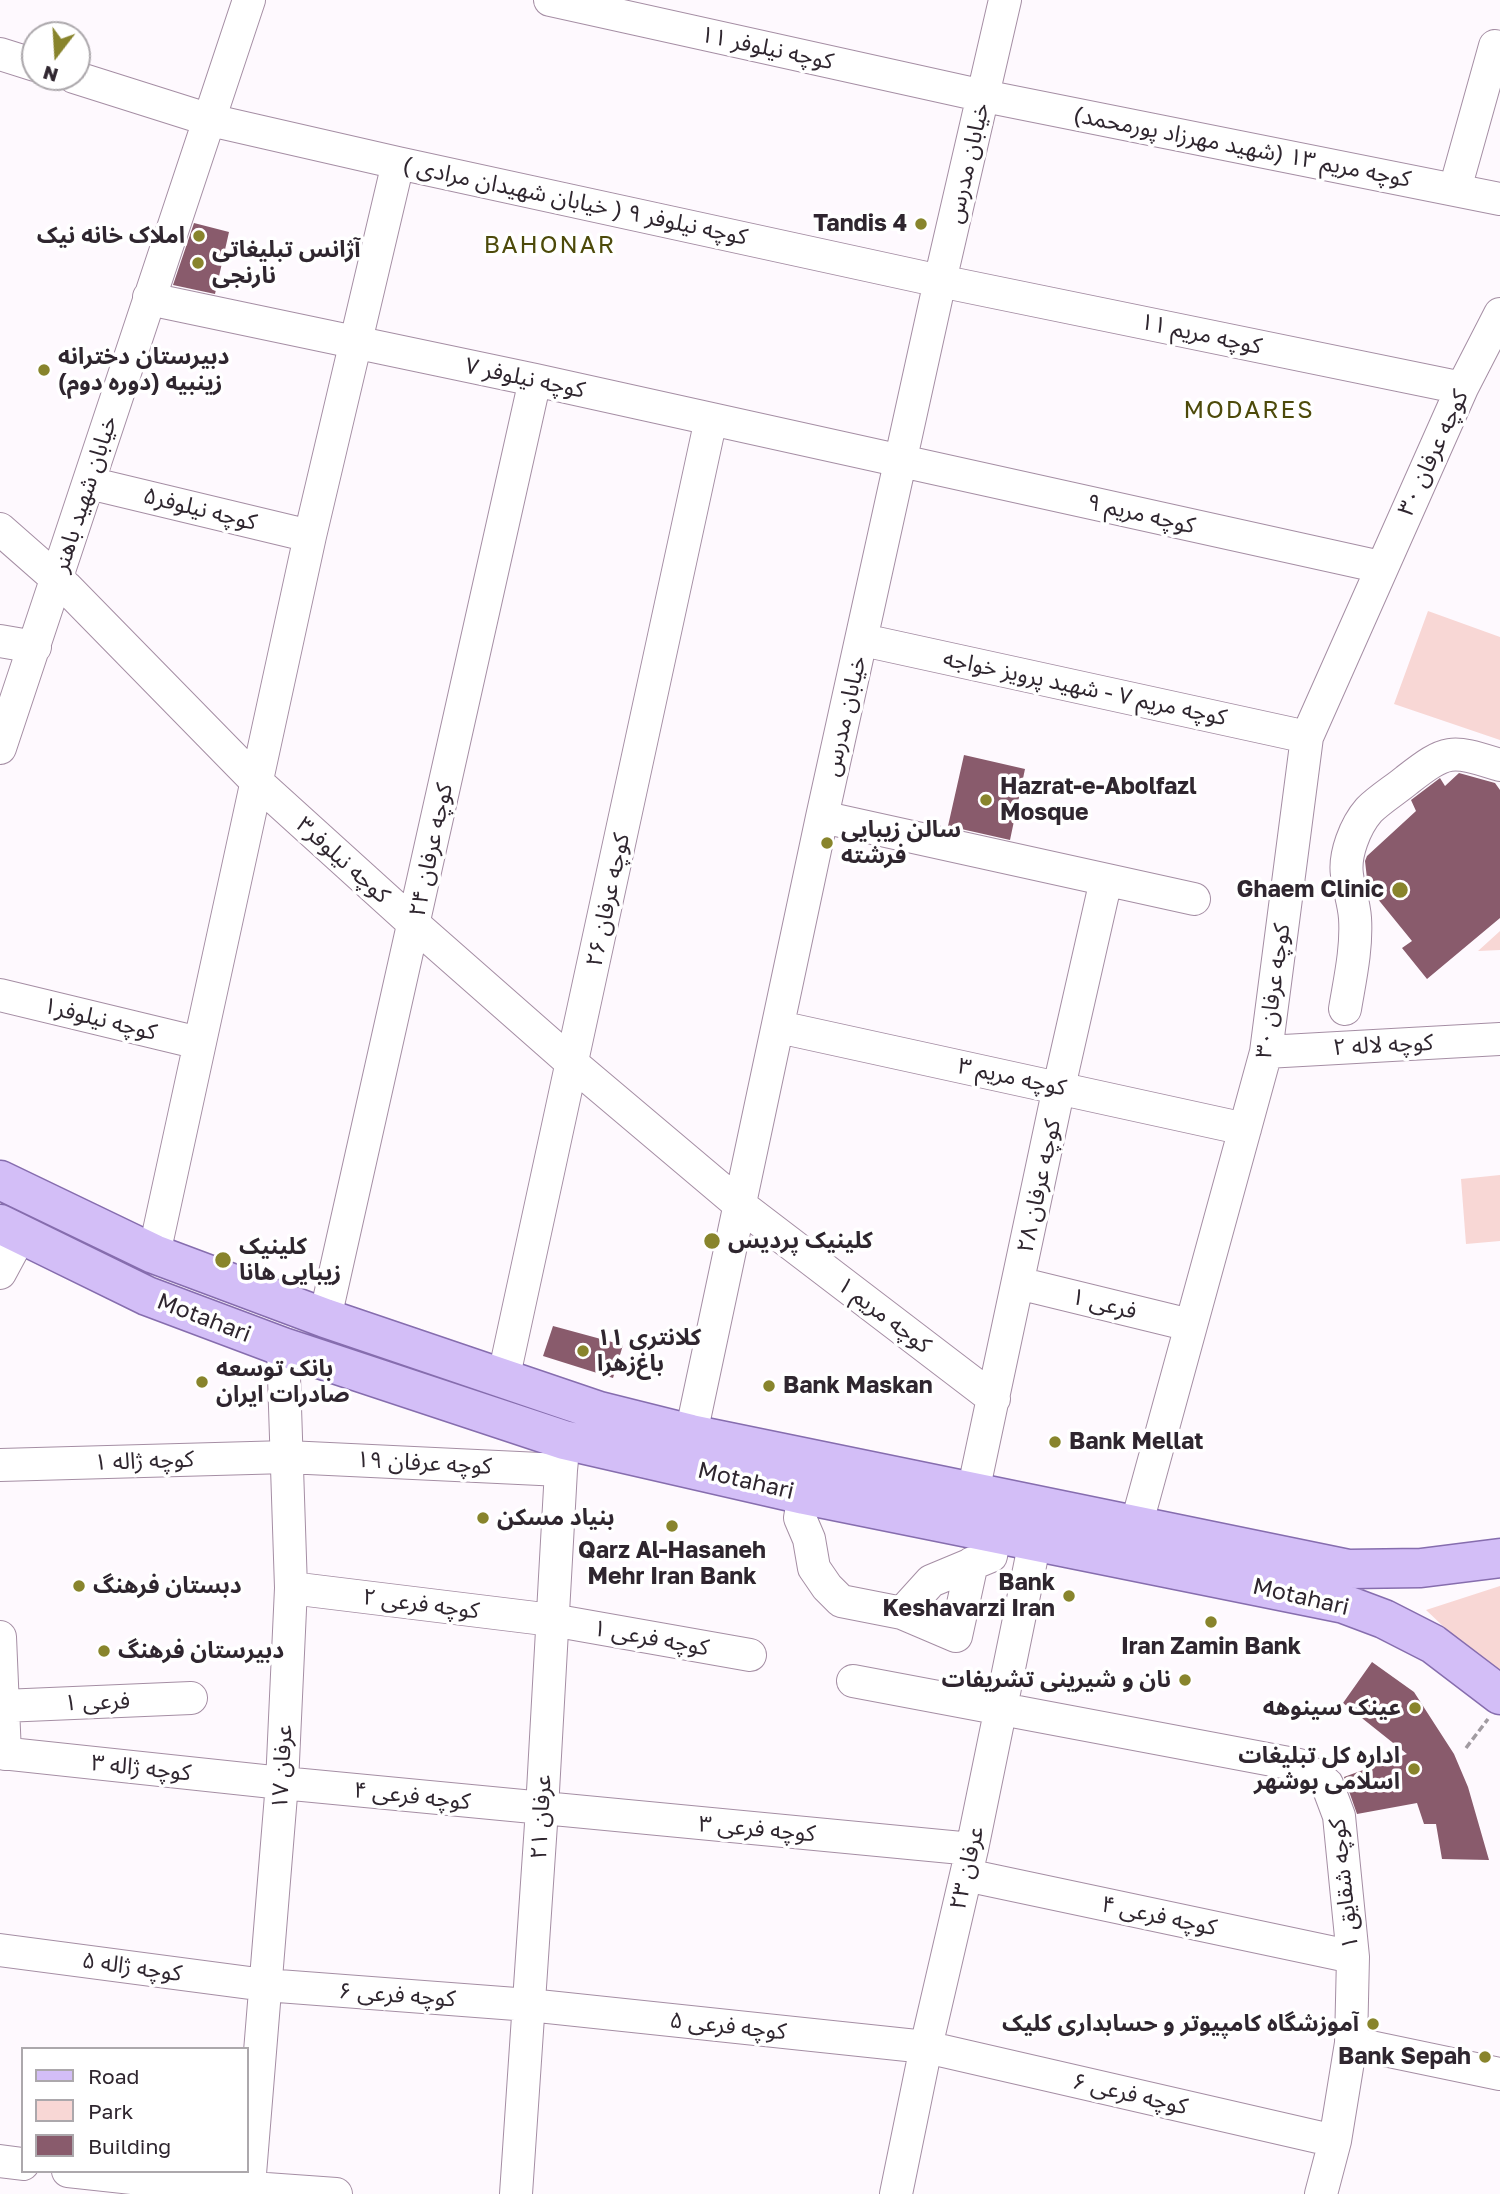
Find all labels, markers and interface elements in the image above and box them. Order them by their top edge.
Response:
street label: کوچه نیلوفر ۱۱ [698,20,836,76]
north arrow [21,21,91,91]
text: N [40,62,61,88]
street label: خیابان مدرس [941,100,995,226]
street label: کوچه مریم ۱۳ (شهید مهرزاد پورمحمد) [1071,101,1413,193]
street label: کوچه نیلوفر ۹ ( خیابان شهیدان مرادی ) [400,151,750,251]
place label: Tandis 4 [813,210,907,238]
marker: Tandis 4 [913,216,929,232]
place label: املاک خانه نیک [37,222,185,250]
marker: املاک خانه نیک [191,228,207,244]
district label: BAHONAR [485,231,615,259]
place label: آژانس تبلیغاتی نارنجی [212,236,361,290]
marker: آژانس تبلیغاتی نارنجی [190,255,206,271]
street label: کوچه مریم ۱۱ [1138,308,1264,360]
place label: دبیرستان دخترانه زینبیه (دوره دوم) [58,343,230,397]
street label: کوچه نیلوفر ۷ [463,352,587,404]
marker: دبیرستان دخترانه زینبیه (دوره دوم) [36,362,52,378]
street label: کوچه عرفان ۳۰ [1392,386,1474,520]
district label: MODARES [1184,396,1314,424]
street label: خیابان شهید باهنر [47,412,123,576]
street label: کوچه نیلوفر۵ [140,482,260,536]
street label: کوچه مریم ۹ [1084,488,1198,540]
street label: کوچه مریم ۷ - شهید پرویز خواجه [941,644,1229,732]
street label: خیابان مدرس [818,653,872,779]
place label: Hazrat-e-Abolfazl Mosque [1000,773,1197,827]
street label: کوچه عرفان ۲۴ [403,781,459,919]
marker: Hazrat-e-Abolfazl Mosque [978,792,994,808]
street label: کوچه نیلوفر۳ [291,811,395,909]
place label: سالن زیبایی فرشته [841,816,961,870]
street label: کوچه عرفان ۲۶ [580,831,636,969]
marker: سالن زیبایی فرشته [819,835,835,851]
place label: Ghaem Clinic [1237,876,1384,904]
marker: Ghaem Clinic [1390,880,1410,900]
street label: کوچه عرفان ۳۰ [1250,922,1296,1060]
street label: کوچه نیلوفر۱ [40,992,160,1046]
street label: کوچه لاله ۲ [1332,1029,1434,1061]
street label: کوچه مریم ۳ [955,1052,1069,1102]
street label: کوچه عرفان ۲۸ [1011,1117,1067,1255]
place label: کلینیک پردیس [728,1227,873,1255]
marker: کلینیک پردیس [702,1231,722,1251]
place label: کلینیک زیبایی هانا [239,1233,341,1287]
marker: کلینیک زیبایی هانا [213,1250,233,1270]
street label: کوچه مریم ۱ [832,1271,936,1359]
street label: فرعی ۱ [1069,1283,1139,1325]
street label: Motahari [153,1288,255,1348]
place label: کلانتری ۱۱ باغ‌زهرا [597,1324,701,1378]
marker: کلانتری ۱۱ باغ‌زهرا [575,1343,591,1359]
place label: بانک توسعه صادرات ایران [216,1355,350,1409]
place label: Bank Maskan [783,1372,933,1400]
marker: بانک توسعه صادرات ایران [194,1374,210,1390]
marker: Bank Maskan [761,1378,777,1394]
place label: Bank Mellat [1069,1428,1204,1456]
marker: Bank Mellat [1047,1434,1063,1450]
street label: کوچه ژاله ۱ [93,1445,195,1477]
street label: کوچه عرفان ۱۹ [356,1446,492,1480]
street label: Motahari [695,1457,797,1505]
place label: بنیاد مسکن [497,1504,615,1532]
marker: بنیاد مسکن [475,1510,491,1526]
marker: Qarz Al-Hasaneh Mehr Iran Bank [664,1518,680,1534]
place label: Qarz Al-Hasaneh Mehr Iran Bank [578,1537,766,1591]
place label: Bank Keshavarzi Iran [882,1569,1055,1623]
place label: دبستان فرهنگ [93,1572,242,1600]
street label: Motahari [1250,1573,1352,1621]
marker: دبستان فرهنگ [71,1578,87,1594]
street label: کوچه فرعی ۲ [361,1583,481,1625]
marker: Bank Keshavarzi Iran [1061,1588,1077,1604]
street label: کوچه فرعی ۱ [591,1614,711,1662]
marker: Iran Zamin Bank [1203,1614,1219,1630]
place label: Iran Zamin Bank [1121,1633,1301,1661]
place label: دبیرستان فرهنگ [118,1637,284,1665]
marker: دبیرستان فرهنگ [96,1643,112,1659]
place label: نان و شیرینی تشریفات [942,1666,1171,1694]
marker: نان و شیرینی تشریفات [1177,1672,1193,1688]
street label: فرعی ۱ [63,1687,131,1717]
place label: عینک سینوهه [1263,1694,1401,1722]
marker: عینک سینوهه [1407,1700,1423,1716]
street label: عرفان ۱۷ [266,1724,298,1810]
place label: اداره کل تبلیغات اسلامی بوشهر [1238,1742,1400,1796]
street label: کوچه ژاله ۳ [90,1749,192,1787]
marker: اداره کل تبلیغات اسلامی بوشهر [1406,1761,1422,1777]
street label: عرفان ۲۱ [525,1774,557,1860]
street label: کوچه فرعی ۴ [352,1776,472,1816]
street label: کوچه فرعی ۳ [698,1810,816,1848]
street label: کوچه شقایق ۱ [1323,1817,1365,1951]
street label: عرفان ۲۳ [944,1824,990,1912]
street label: کوچه فرعی ۴ [1099,1890,1219,1942]
street label: کوچه ژاله ۵ [80,1946,184,1988]
street label: کوچه فرعی ۶ [338,1977,456,2013]
street label: کوچه فرعی ۵ [668,2006,788,2046]
place label: آموزشگاه کامپیوتر و حسابداری کلیک [1002,2010,1359,2038]
marker: آموزشگاه کامپیوتر و حسابداری کلیک [1365,2016,1381,2032]
place label: Bank Sepah [1338,2043,1471,2071]
legend [21,2047,248,2173]
marker: Bank Sepah [1477,2049,1493,2065]
text: Road [88,2063,139,2089]
street label: کوچه فرعی ۶ [1070,2067,1190,2121]
text: Park [88,2098,133,2124]
text: Building [88,2133,171,2159]

